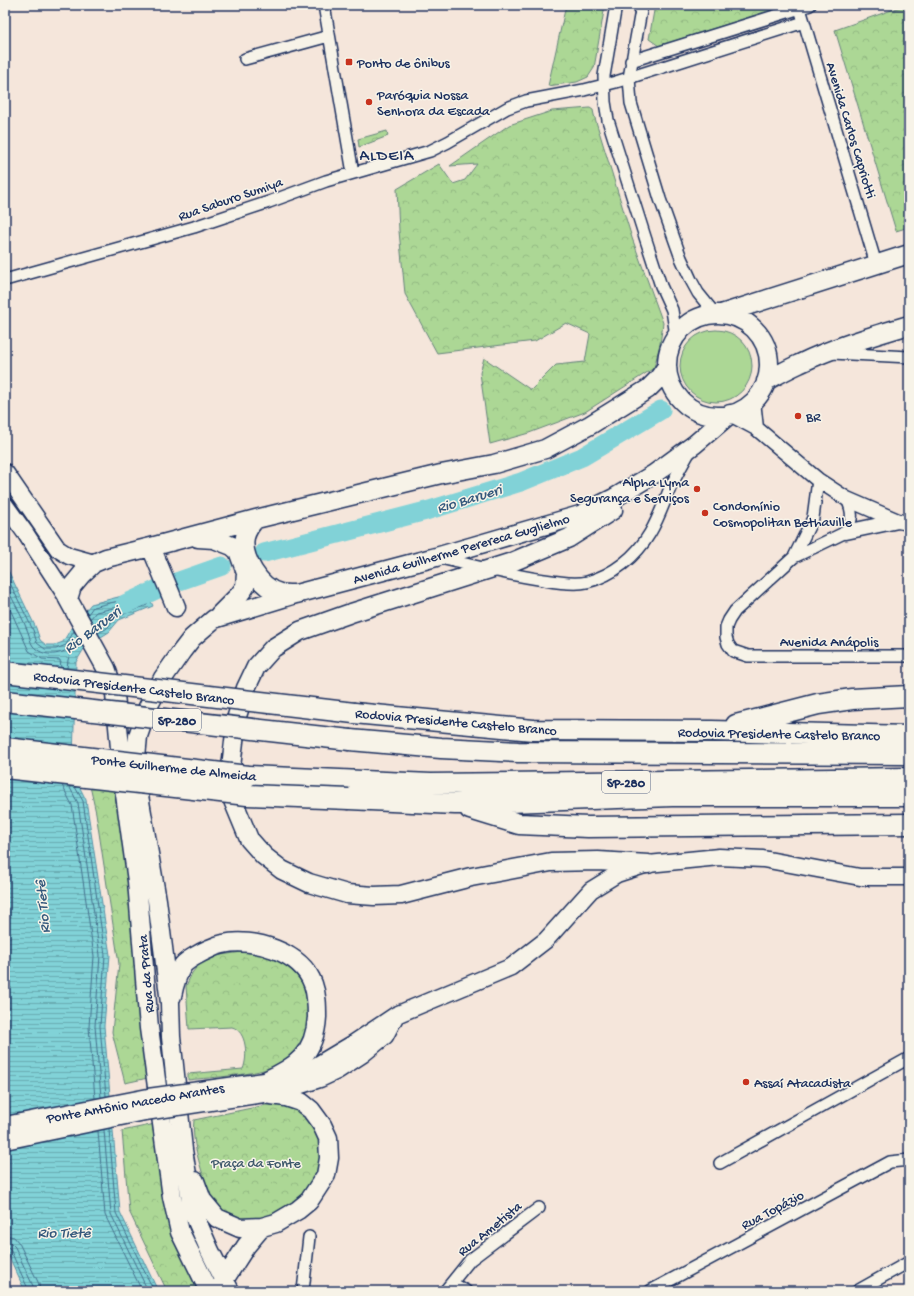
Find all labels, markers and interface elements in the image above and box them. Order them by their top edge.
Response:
place label: Ponto de ônibus [356,56,451,73]
marker: Ponto de ônibus [344,57,354,67]
street label: Avenida Carlos Capriotti [821,60,878,201]
place label: Paróquia Nossa Senhora da Escada [376,88,491,121]
marker: Paróquia Nossa Senhora da Escada [364,97,374,107]
district label: ALDEIA [360,148,415,167]
street label: Rua Saburo Sumiya [176,174,286,226]
place label: BR [805,410,821,427]
marker: BR [793,411,803,421]
place label: Alpha Lyma Segurança e Serviços [570,475,690,508]
water label: Rio Barueri [435,481,506,518]
marker: Alpha Lyma Segurança e Serviços [692,484,702,494]
place label: Condomínio Cosmopolitan Bethaville [713,499,853,532]
marker: Condomínio Cosmopolitan Bethaville [700,508,710,518]
street label: Avenida Guilherme Perereca Guglielmo [351,511,572,590]
water label: Rio Barueri [61,602,127,658]
street label: Avenida Anápolis [780,635,879,652]
street label: Rodovia Presidente Castelo Branco [32,669,235,710]
street label: Rodovia Presidente Castelo Branco [354,706,557,741]
road number: SP-280 [153,709,201,731]
street label: Rodovia Presidente Castelo Branco [678,725,880,746]
street label: Ponte Guilherme de Almeida [89,752,258,787]
road number: SP-280 [602,771,650,793]
water label: Rio Tietê [33,878,55,934]
street label: Rua da Prata [136,933,159,1013]
place label: Assaí Atacadista [754,1076,852,1093]
marker: Assaí Atacadista [741,1077,751,1087]
street label: Ponte Antônio Macedo Arantes [44,1080,226,1129]
park label: Praça da Fonte [210,1156,302,1173]
street label: Rua Topázio [739,1188,808,1235]
street label: Rua Ametista [455,1198,527,1261]
water label: Rio Tietê [37,1225,92,1243]

